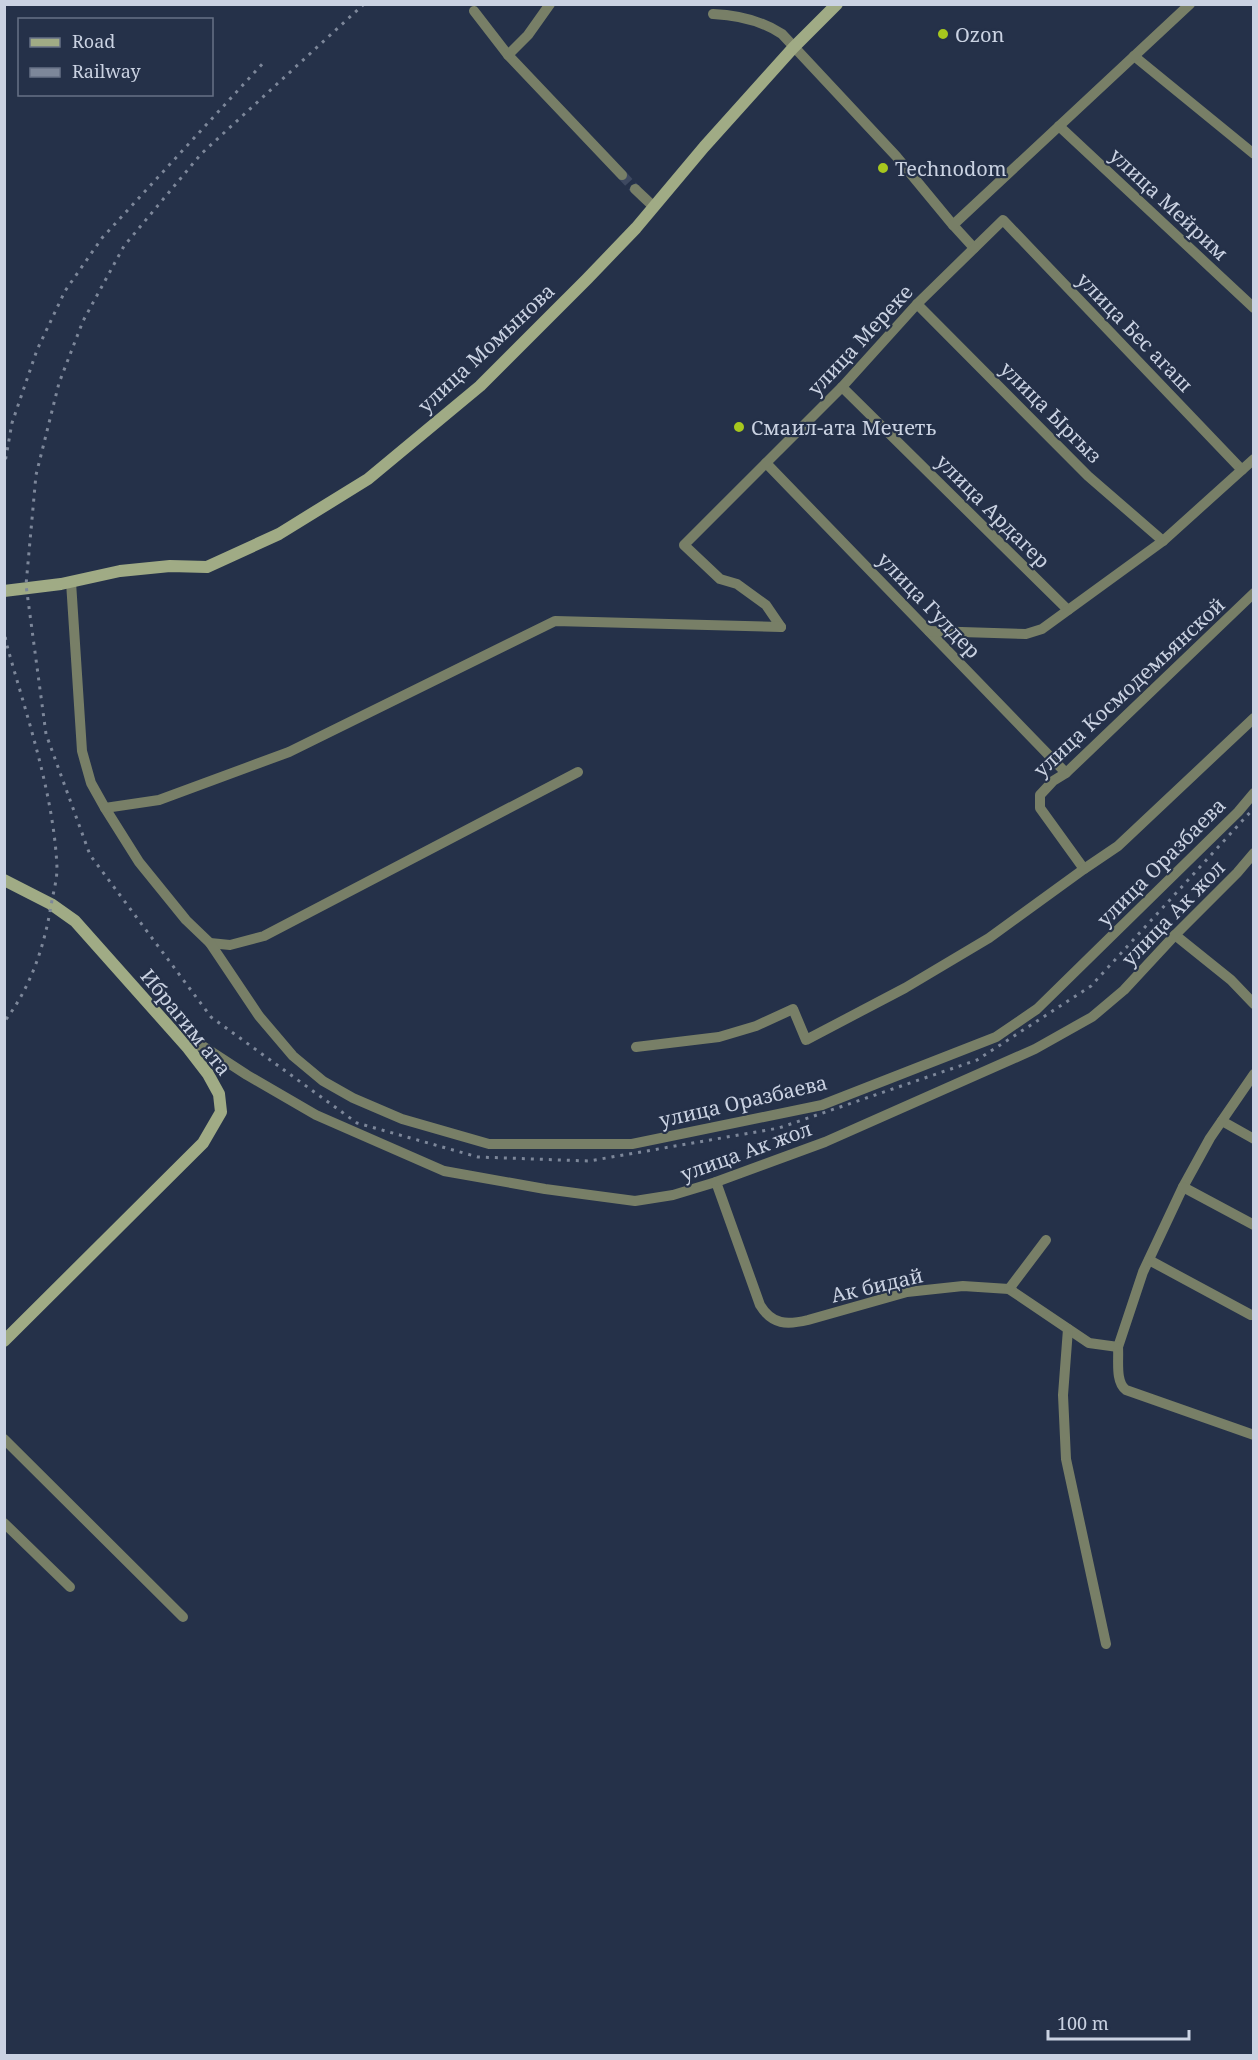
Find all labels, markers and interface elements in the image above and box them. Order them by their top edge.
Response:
legend [18,18,213,96]
place label: Ozon [955,21,1005,48]
marker: Ozon [936,27,950,41]
text: Road [72,29,115,53]
text: Railway [72,59,142,83]
street label: улица Мейрим [1104,142,1234,266]
place label: Technodom [895,155,1007,182]
marker: Technodom [876,161,890,175]
street label: улица Бес агаш [1071,266,1199,398]
street label: улица Момынова [412,277,560,419]
street label: улица Мереке [801,279,919,401]
street label: улица Ыргыз [994,355,1108,469]
place label: Смаил-ата Мечеть [751,414,936,441]
marker: Смаил-ата Мечеть [732,420,746,434]
street label: улица Ардагер [930,448,1056,574]
street label: улица Гулдер [871,546,987,664]
street label: улица Космодемьянской [1028,591,1230,783]
street label: улица Оразбаева [1091,792,1231,932]
street label: улица Ак жол [1115,854,1231,972]
street label: Ибрагим ата [135,963,237,1081]
street label: улица Оразбаева [656,1069,830,1133]
street label: улица Ак жол [677,1115,815,1187]
street label: Ак бидай [828,1261,926,1309]
scale bar [1048,2003,1189,2041]
text: 100 m [1057,2011,1109,2035]

